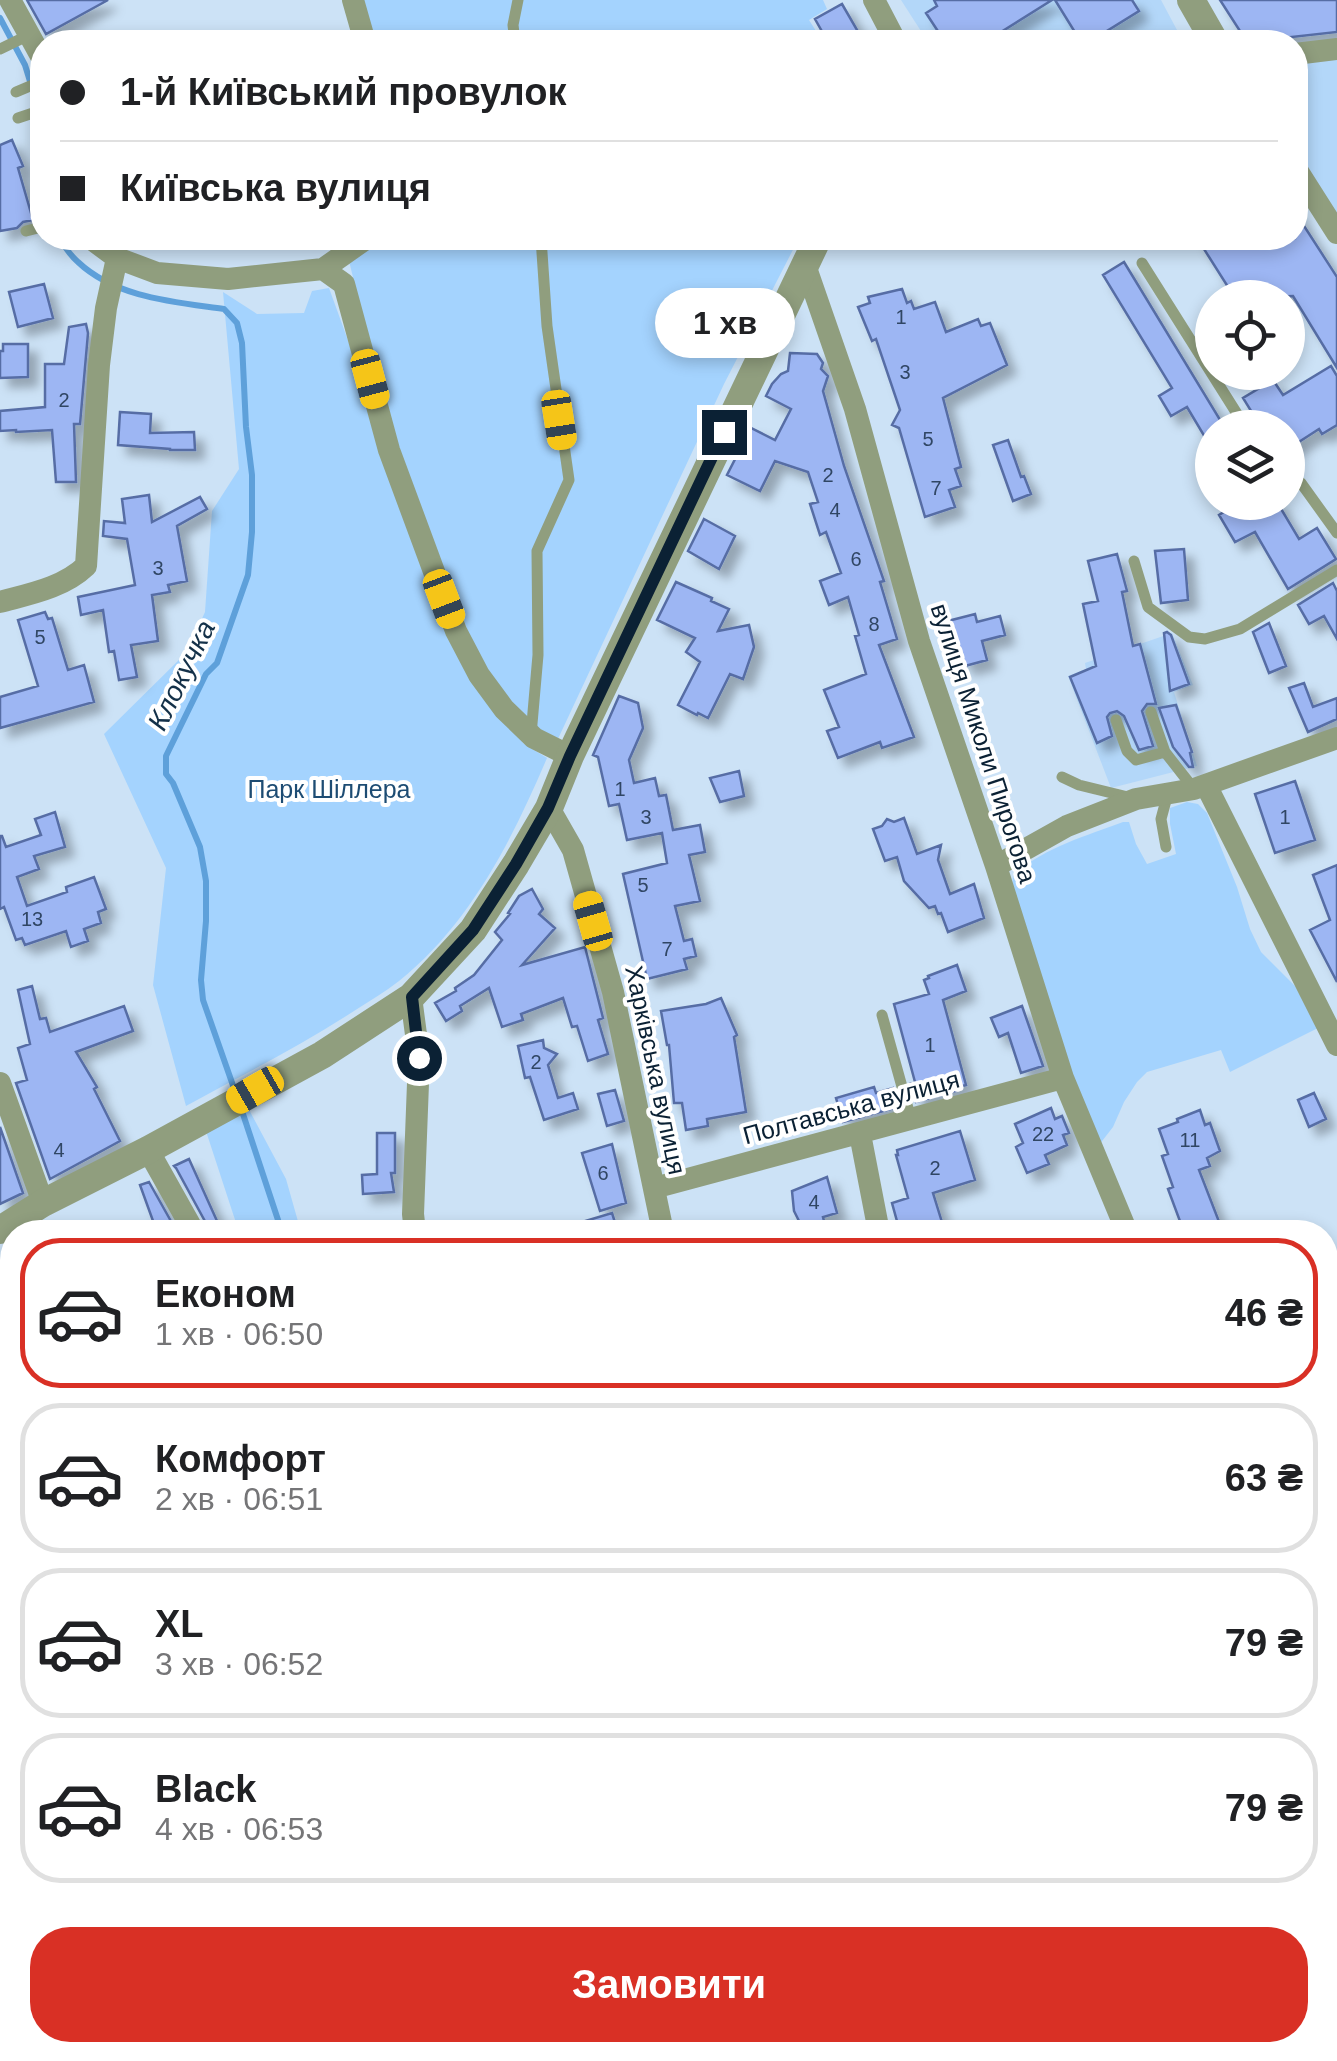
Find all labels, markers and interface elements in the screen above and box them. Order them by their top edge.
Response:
text: 1-й Київський провулок [120,71,566,113]
text: Київська вулиця [120,167,431,209]
map controls [1195,280,1305,520]
button: locate [1195,280,1305,390]
callout: 1 хв [654,287,794,357]
text: 1 хв [693,305,757,341]
house number: 1 [895,306,907,328]
car [348,346,392,412]
house number: 3 [899,361,911,383]
car [539,388,579,452]
house number: 2 [58,389,70,411]
route end [702,410,747,455]
button: layers [1195,410,1305,520]
house number: 5 [922,428,934,450]
house number: 2 [822,464,834,486]
house number: 7 [930,477,942,499]
house number: 4 [829,499,841,521]
house number: 6 [850,548,862,570]
house number: 3 [152,557,164,579]
car [419,566,469,632]
street label: вулиця Миколи Пирогова [926,600,1042,886]
house number: 8 [868,613,880,635]
water label: Клокучка [142,615,221,735]
house number: 5 [34,626,46,648]
park label: Парк Шіллера [247,775,411,803]
house number: 1 [614,778,626,800]
house number: 3 [640,806,652,828]
house number: 1 [1279,806,1291,828]
house number: 5 [637,874,649,896]
car [570,888,616,954]
house number: 13 [21,908,43,930]
house number: 7 [661,938,673,960]
street label: Харківська вулиця [620,963,692,1177]
house number: 1 [924,1034,936,1056]
route start [397,1036,442,1081]
house number: 2 [530,1051,542,1073]
car [222,1062,288,1118]
street label: Полтавська вулиця [740,1065,962,1149]
house number: 22 [1032,1123,1054,1145]
house number: 11 [1180,1129,1200,1151]
house number: 4 [53,1139,65,1161]
house number: 2 [929,1157,941,1179]
house number: 6 [597,1162,609,1184]
house number: 4 [808,1191,820,1213]
icon: car [35,1268,125,1358]
text: Економ [155,1273,296,1315]
text: 46 ₴ [1225,1292,1303,1334]
text: 1 хв · 06:50 [155,1316,323,1352]
icon: car [35,1433,125,1523]
text: Комфорт [155,1438,326,1480]
text: 63 ₴ [1225,1457,1303,1499]
text: 2 хв · 06:51 [155,1481,323,1517]
icon: car [35,1598,125,1688]
text: XL [155,1603,204,1645]
text: 79 ₴ [1225,1622,1303,1664]
text: 3 хв · 06:52 [155,1646,323,1682]
icon: car [35,1763,125,1853]
text: Black [155,1768,256,1810]
text: 79 ₴ [1225,1787,1303,1829]
text: 4 хв · 06:53 [155,1811,323,1847]
button: Замовити [30,1927,1308,2042]

